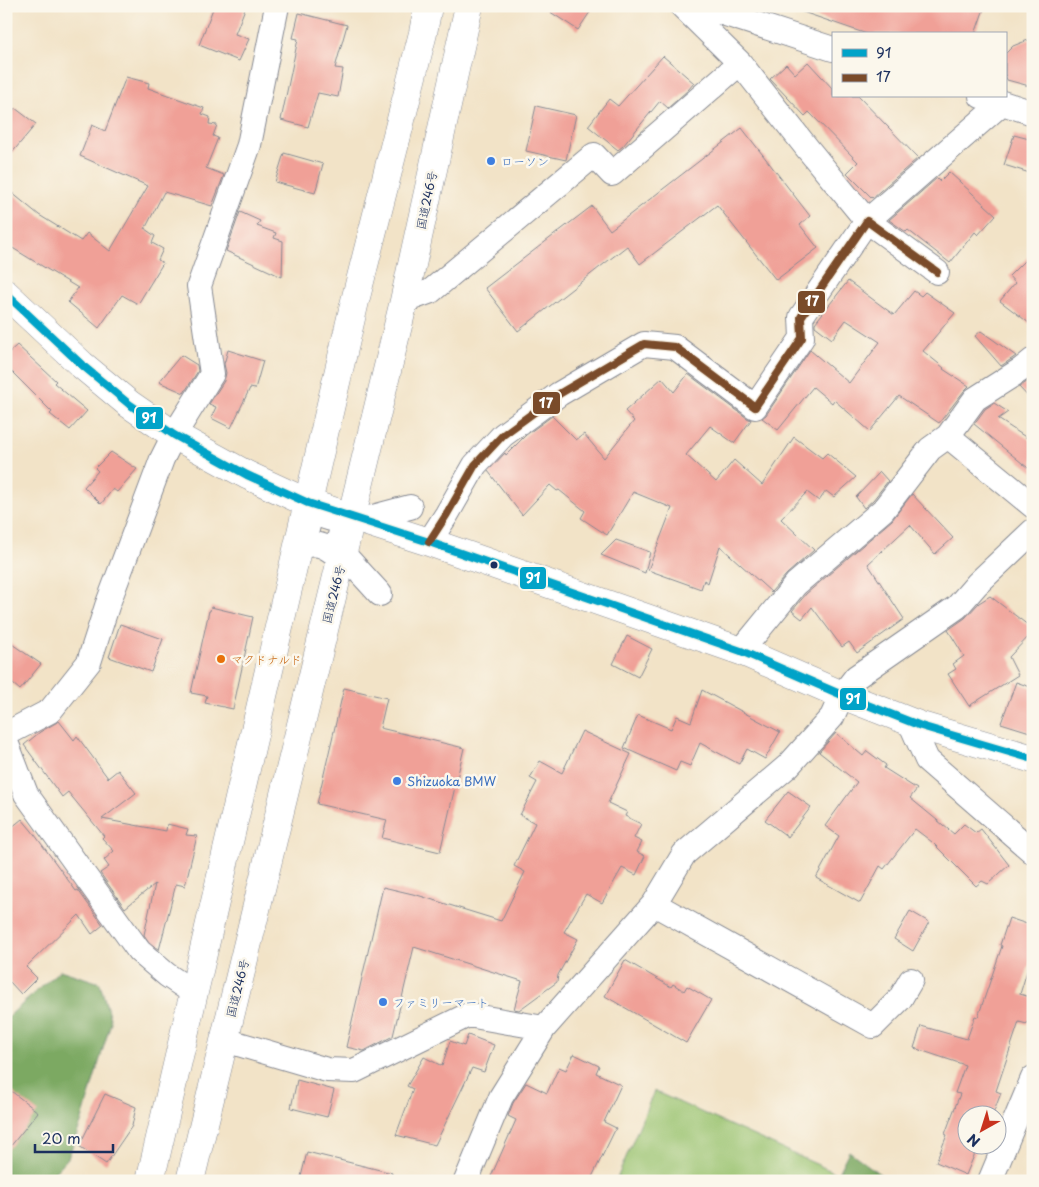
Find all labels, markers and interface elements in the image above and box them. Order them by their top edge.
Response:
legend [832,32,1006,98]
text: 91 [876,40,892,63]
text: 17 [876,64,891,87]
place label: ローソン [501,152,549,170]
marker: ローソン [485,155,497,167]
street label: 国道246号 [411,169,441,231]
line badge: 17 [797,290,826,314]
text: 17 [805,290,820,311]
line badge: 17 [532,391,561,415]
text: 17 [539,392,554,413]
line badge: 91 [135,406,164,430]
text: 91 [141,407,157,428]
unlabelled marker [489,560,499,570]
street label: 国道246号 [317,563,349,625]
line badge: 91 [519,566,547,590]
text: 91 [525,567,541,588]
place label: マクドナルド [231,650,302,668]
marker: マクドナルド [215,653,227,665]
line badge: 91 [839,687,867,711]
text: 91 [845,688,861,709]
place label: Shizuoka BMW [407,772,497,790]
marker: Shizuoka BMW [391,775,403,787]
street label: 国道246号 [221,957,253,1019]
place label: ファミリーマート [393,993,489,1011]
marker: ファミリーマート [377,996,389,1008]
north arrow [956,1104,1006,1154]
scale bar [35,1122,112,1154]
text: 20 m [42,1126,81,1149]
text: N [963,1129,984,1152]

